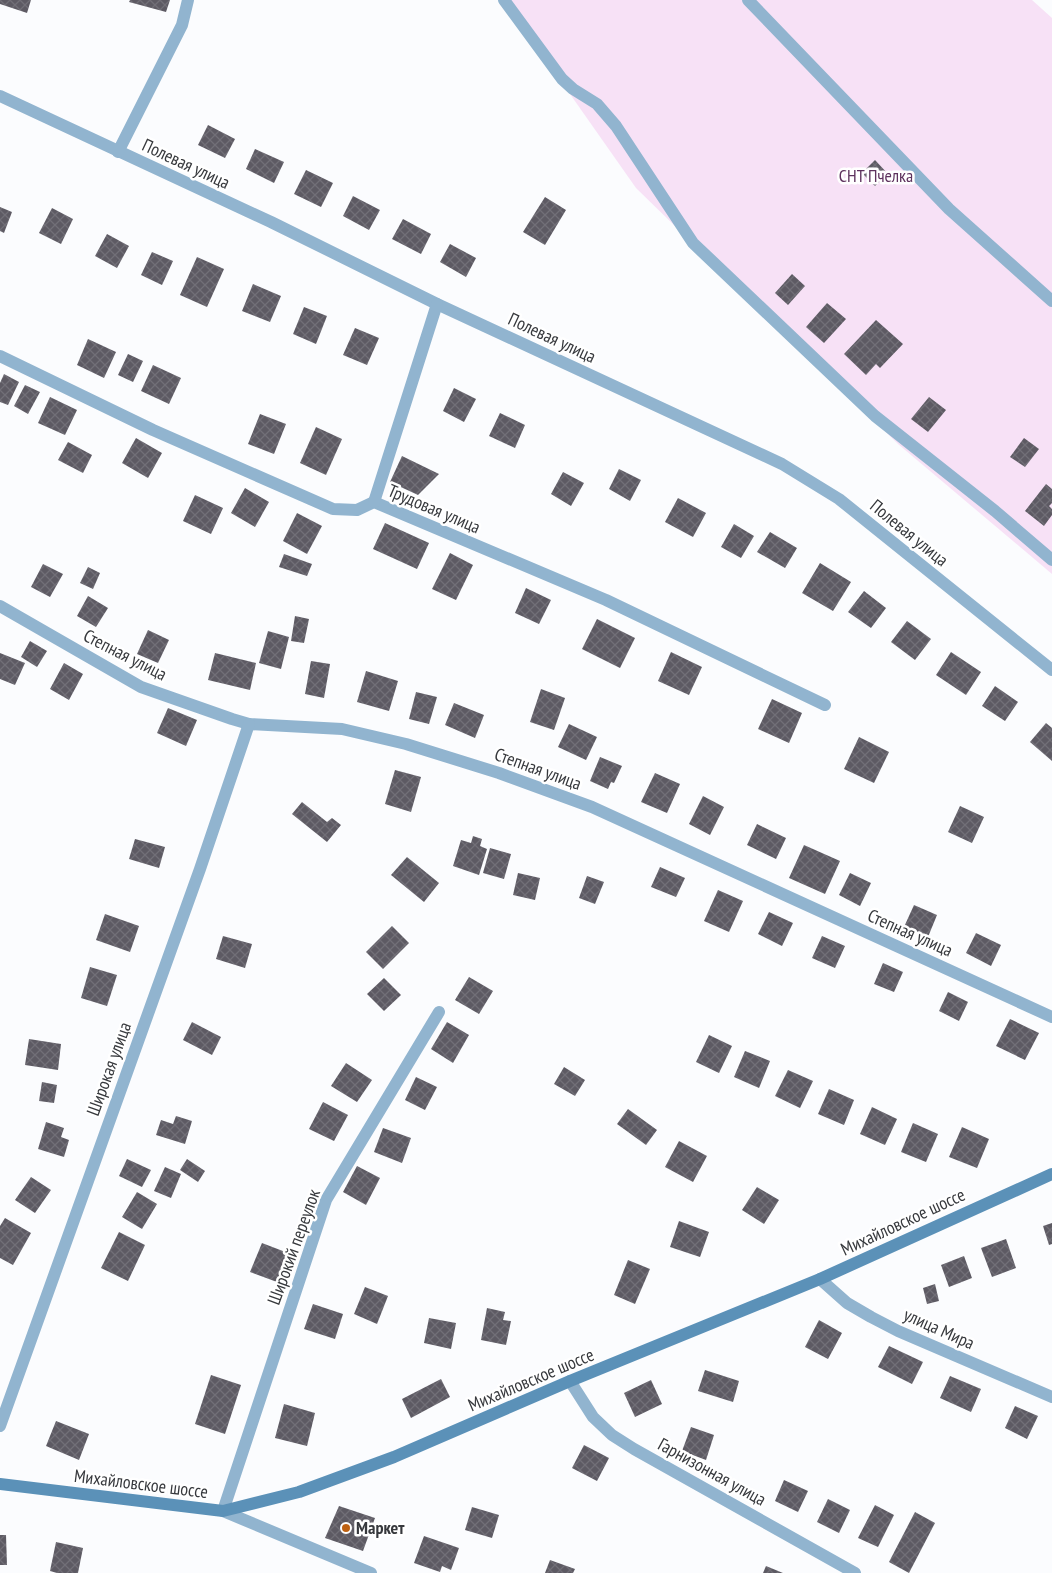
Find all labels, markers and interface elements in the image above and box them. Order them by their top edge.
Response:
street label: Полевая улица [139,133,234,194]
park label: СНТ Пчелка [839,164,913,187]
street label: Полевая улица [505,307,600,368]
street label: Трудовая улица [384,479,484,538]
street label: Полевая улица [866,494,953,571]
street label: Степная улица [80,624,171,685]
street label: Степная улица [492,742,585,795]
street label: Степная улица [864,904,956,961]
street label: Широкая улица [81,1019,136,1119]
street label: Михайловское шоссе [837,1183,969,1260]
street label: Широкий переулок [262,1186,325,1308]
street label: улица Мира [900,1303,978,1354]
street label: Михайловское шоссе [464,1343,597,1416]
street label: Гарнизонная улица [654,1432,770,1511]
street label: Михайловское шоссе [73,1464,209,1503]
place label: Маркет [356,1516,405,1539]
marker: Маркет [340,1522,352,1534]

